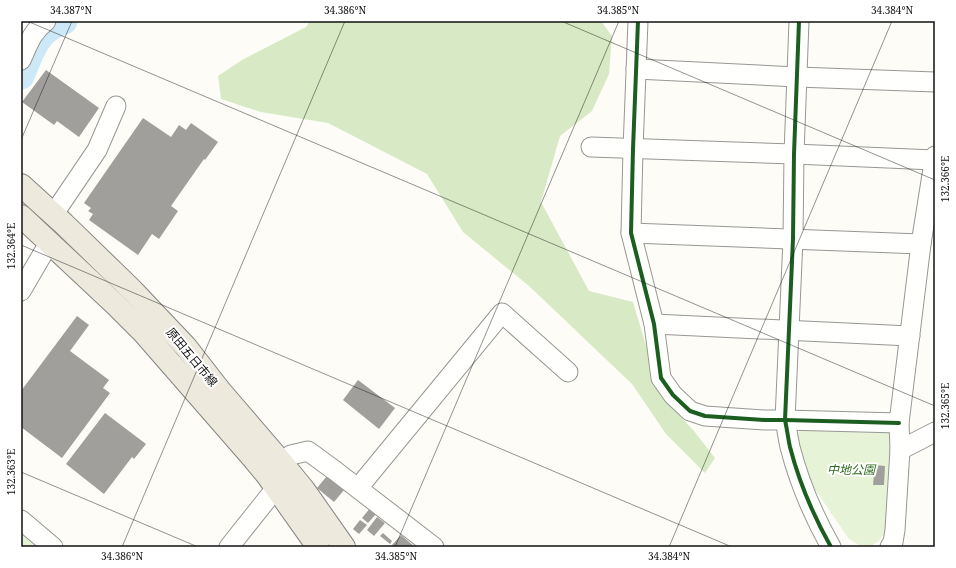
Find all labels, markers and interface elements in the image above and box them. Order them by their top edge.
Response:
text: 34.387°N [50,3,92,17]
text: 34.386°N [324,3,366,17]
text: 34.385°N [597,3,639,17]
text: 34.384°N [871,3,913,17]
text: 132.366°E [938,156,952,202]
text: 132.364°E [4,223,18,269]
street label: 原田五日市線 [162,324,222,390]
text: 132.365°E [938,383,952,429]
text: 132.363°E [4,449,18,495]
park label: 中地公園 [827,461,877,478]
text: 34.386°N [101,549,143,563]
text: 34.385°N [375,549,417,563]
text: 34.384°N [648,549,690,563]

